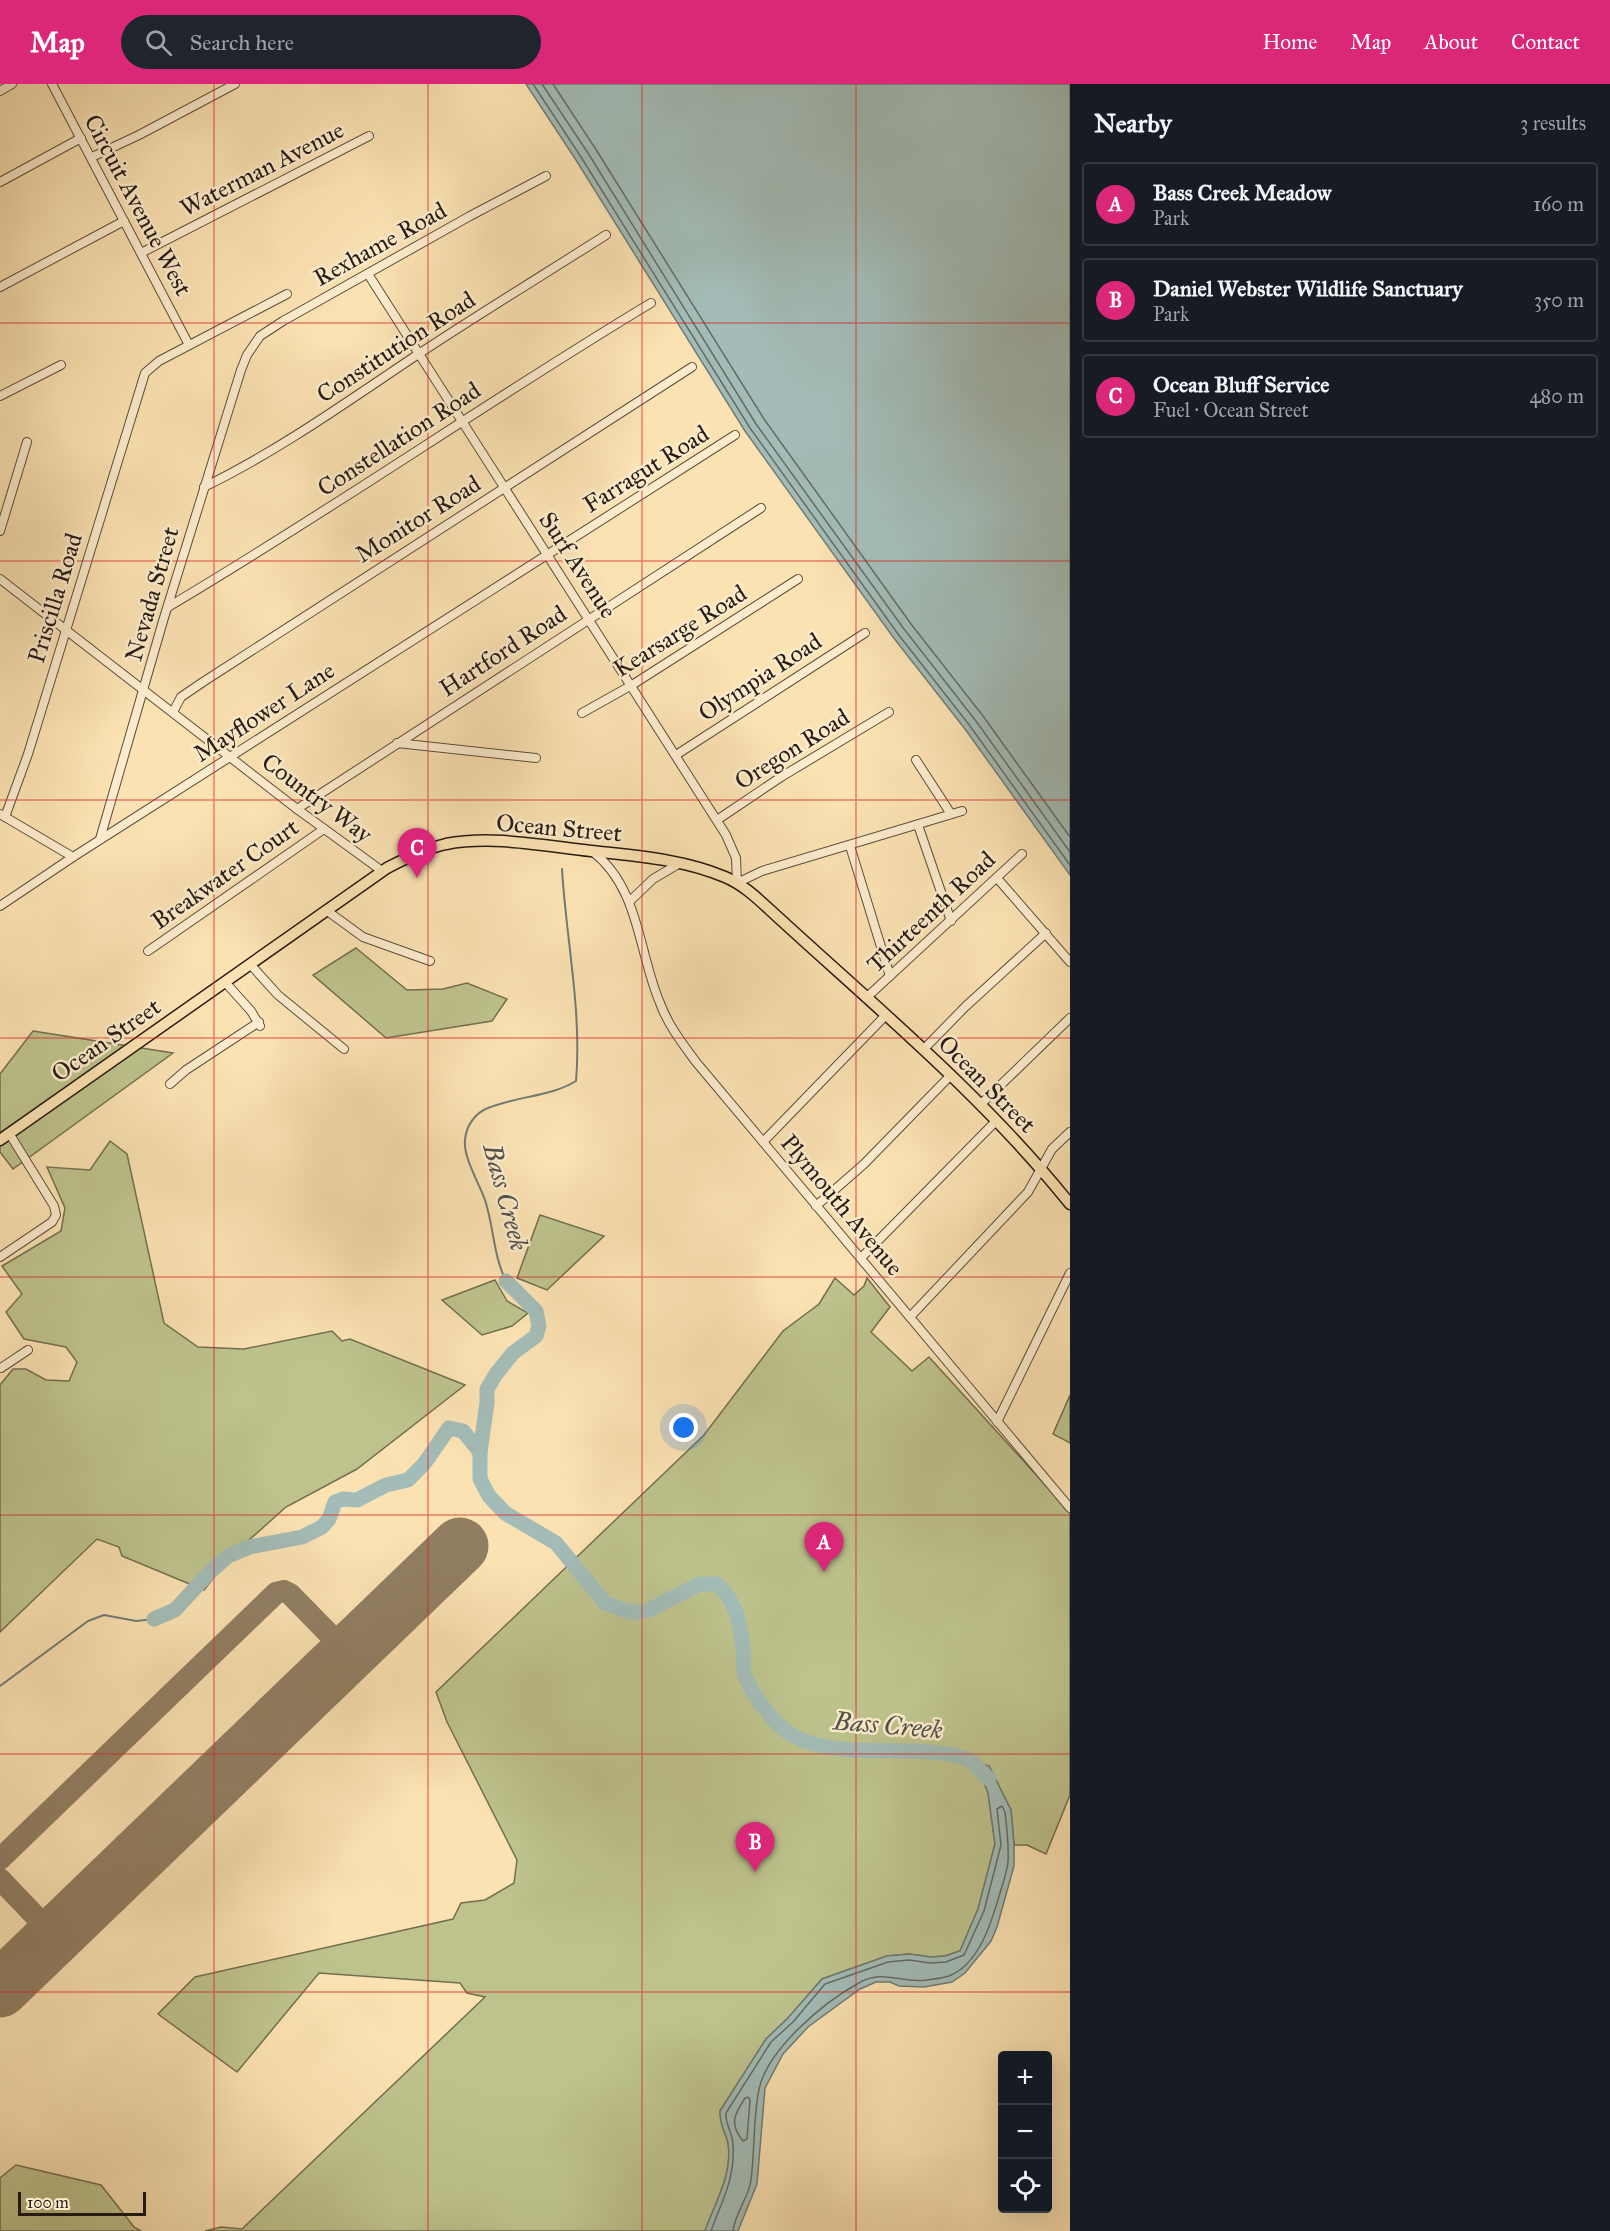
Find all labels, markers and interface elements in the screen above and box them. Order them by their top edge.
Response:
search box [121,15,541,69]
text: Map [30,25,85,60]
icon: search [142,26,175,59]
text: Search here [190,29,294,56]
text: Home [1262,29,1317,55]
text: Map [1350,29,1391,55]
text: About [1424,29,1478,55]
text: Contact [1511,29,1580,55]
text: Nearby [1094,107,1172,139]
street label: Circuit Avenue West [78,109,199,301]
text: 3 results [1520,111,1586,135]
street label: Waterman Avenue [175,115,349,223]
text: Bass Creek Meadow [1153,179,1331,206]
text: A [1109,192,1122,216]
text: 160 m [1533,192,1584,216]
street label: Rexhame Road [308,195,452,293]
text: Park [1153,206,1189,230]
text: Daniel Webster Wildlife Sanctuary [1153,275,1463,302]
street label: Constitution Road [311,285,481,409]
text: B [1109,288,1122,312]
text: 350 m [1534,288,1584,312]
text: Park [1153,302,1189,326]
text: Ocean Bluff Service [1153,371,1330,398]
street label: Constellation Road [312,375,486,503]
text: C [1109,384,1122,408]
text: 480 m [1529,384,1584,408]
text: Fuel · Ocean Street [1153,398,1309,422]
street label: Farragut Road [578,419,714,519]
street label: Monitor Road [350,469,486,569]
street label: Surf Avenue [532,506,624,624]
street label: Nevada Street [119,523,186,665]
street label: Priscilla Road [21,529,89,667]
street label: Kearsarge Road [608,578,752,684]
street label: Hartford Road [434,599,572,703]
street label: Olympia Road [693,626,827,728]
street label: Mayflower Lane [188,655,340,769]
street label: Oregon Road [729,702,855,796]
street label: Country Way [256,747,379,850]
street label: Ocean Street [495,808,624,848]
street label: Breakwater Court [145,812,305,936]
pin: C [398,828,436,878]
street label: Thirteenth Road [860,845,1002,979]
street label: Ocean Street [46,991,167,1089]
street label: Ocean Street [932,1029,1043,1140]
street label: Plymouth Avenue [774,1128,910,1282]
water label: Bass Creek [476,1139,536,1254]
your location [669,1413,698,1442]
pin: A [804,1522,844,1572]
water label: Bass Creek [831,1704,944,1746]
pin: B [736,1822,774,1872]
map controls [998,2051,1052,2213]
button: + [998,2051,1052,2105]
button: − [998,2105,1052,2159]
button: locate [998,2159,1052,2213]
scale bar [18,2189,146,2216]
text: 100 m [27,2193,69,2212]

